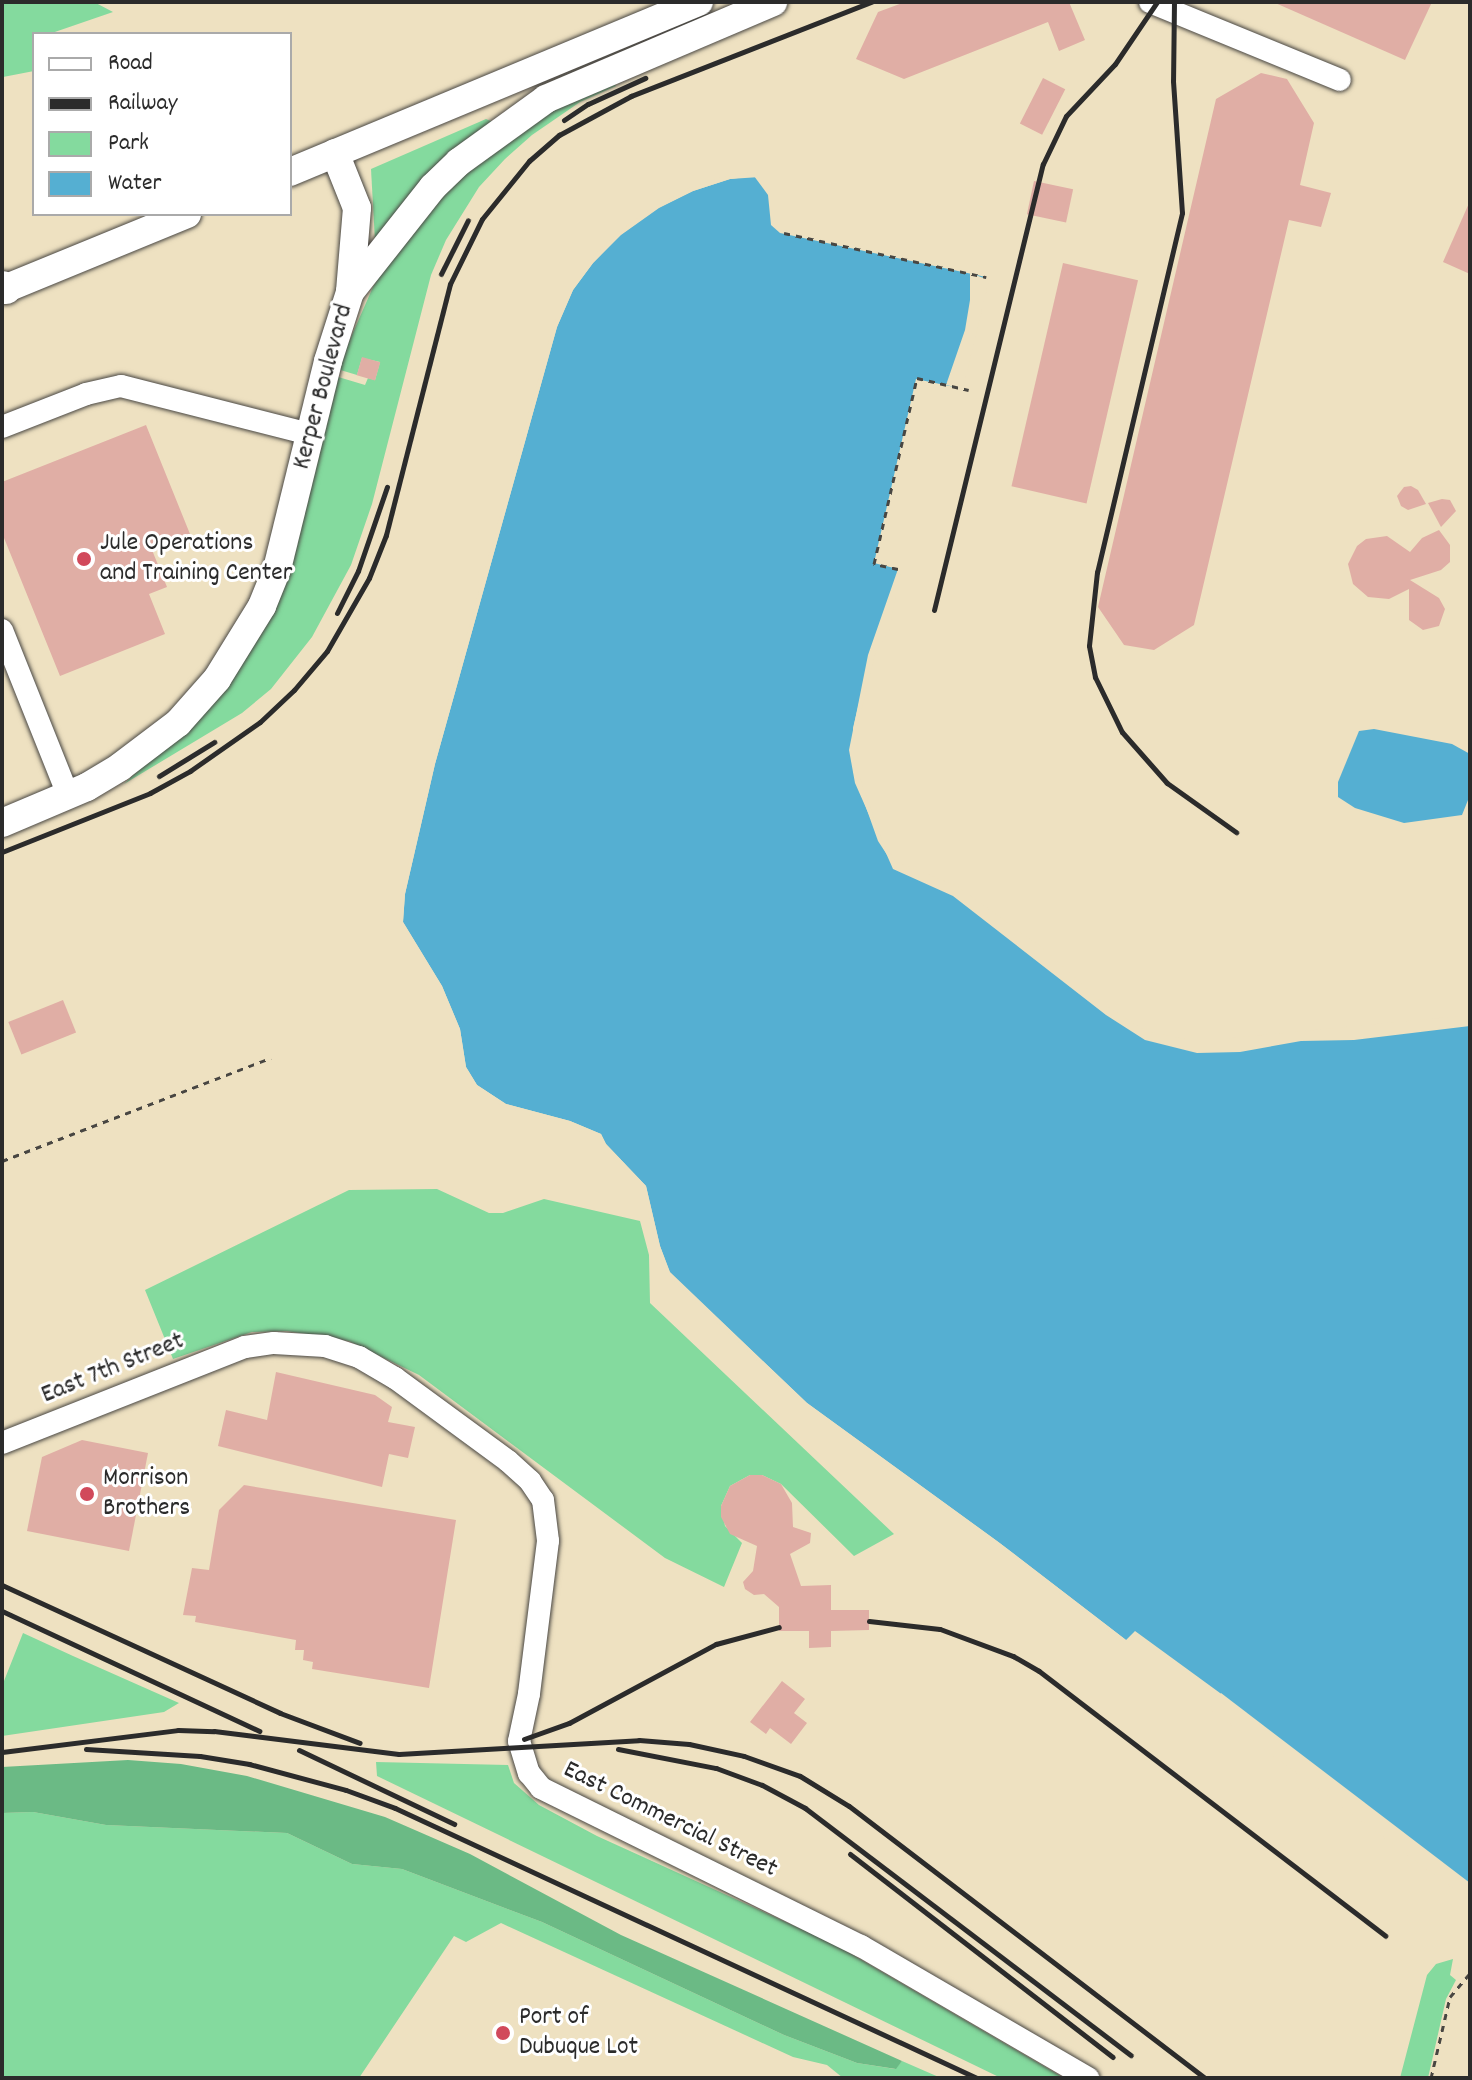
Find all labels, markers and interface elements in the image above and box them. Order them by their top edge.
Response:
legend [32,32,292,216]
text: Road [108,47,153,81]
text: Railway [108,87,177,121]
text: Park [108,127,149,161]
text: Water [108,167,161,201]
street label: Kerper Boulevard [287,301,361,473]
place label: Jule Operations and Training Center [100,528,292,590]
marker: Jule Operations and Training Center [75,550,93,568]
street label: East 7th Street [37,1326,189,1412]
place label: Morrison Brothers [103,1463,190,1524]
marker: Morrison Brothers [78,1485,96,1503]
street label: East Commercial Street [558,1755,782,1885]
place label: Port of Dubuque Lot [519,2002,638,2064]
marker: Port of Dubuque Lot [494,2024,512,2042]

